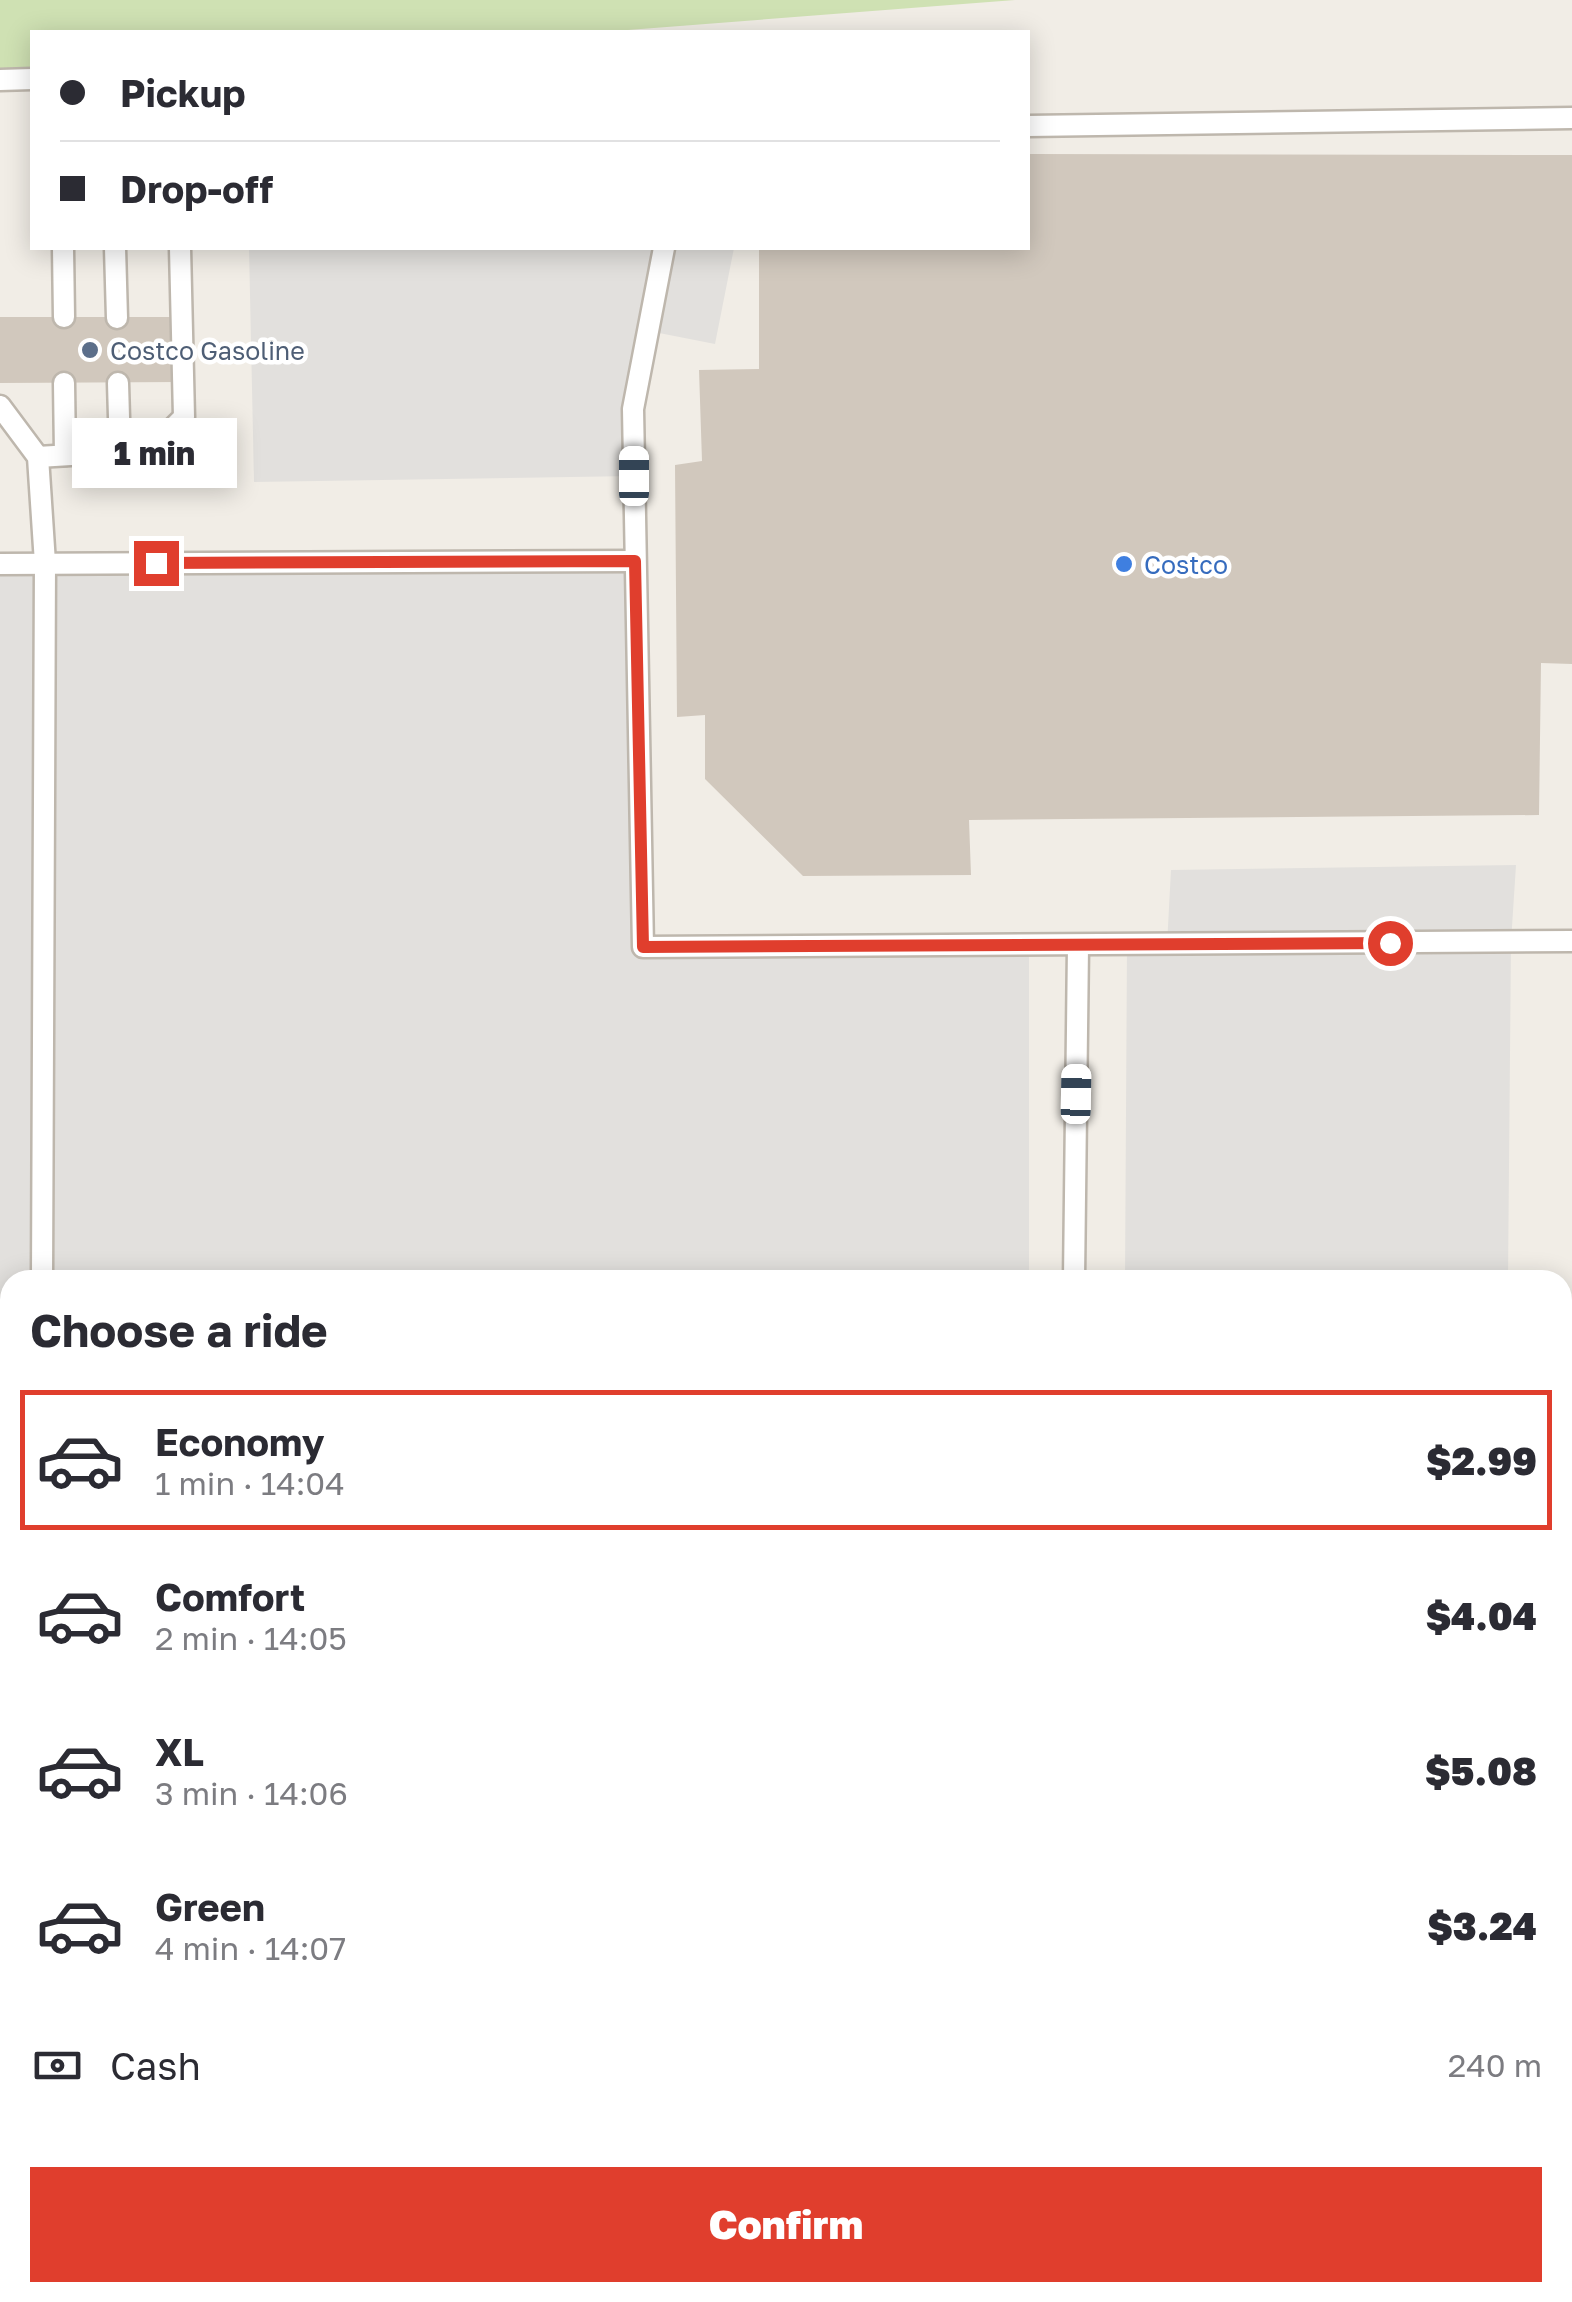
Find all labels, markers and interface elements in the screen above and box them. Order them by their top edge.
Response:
text: Pickup [120,70,246,115]
text: Drop-off [120,166,273,211]
place label: Costco Gasoline [110,335,305,366]
marker: Costco Gasoline [79,339,101,361]
callout: 1 min [74,418,238,488]
text: 1 min [114,434,195,472]
car [619,446,649,506]
route end [134,541,179,586]
place label: Costco [1144,549,1228,580]
marker: Costco [1113,553,1135,575]
route start [1368,921,1413,966]
car [1060,1064,1092,1124]
text: Choose a ride [30,1303,328,1357]
icon: car [35,1415,125,1505]
text: Economy [155,1419,324,1464]
text: $2.99 [1426,1438,1537,1483]
text: 1 min · 14:04 [155,1464,345,1502]
icon: car [35,1570,125,1660]
text: Comfort [155,1574,305,1619]
text: $4.04 [1426,1593,1537,1638]
text: 2 min · 14:05 [155,1619,347,1657]
icon: car [35,1725,125,1815]
text: XL [155,1729,204,1774]
text: $5.08 [1425,1748,1537,1793]
text: 3 min · 14:06 [155,1774,348,1812]
icon: car [35,1880,125,1970]
text: Green [155,1884,265,1929]
text: $3.24 [1427,1903,1537,1948]
text: 4 min · 14:07 [155,1929,346,1967]
icon: cash [30,2038,85,2093]
text: Cash [110,2043,201,2088]
text: 240 m [1448,2046,1542,2084]
button: Confirm [30,2167,1542,2282]

